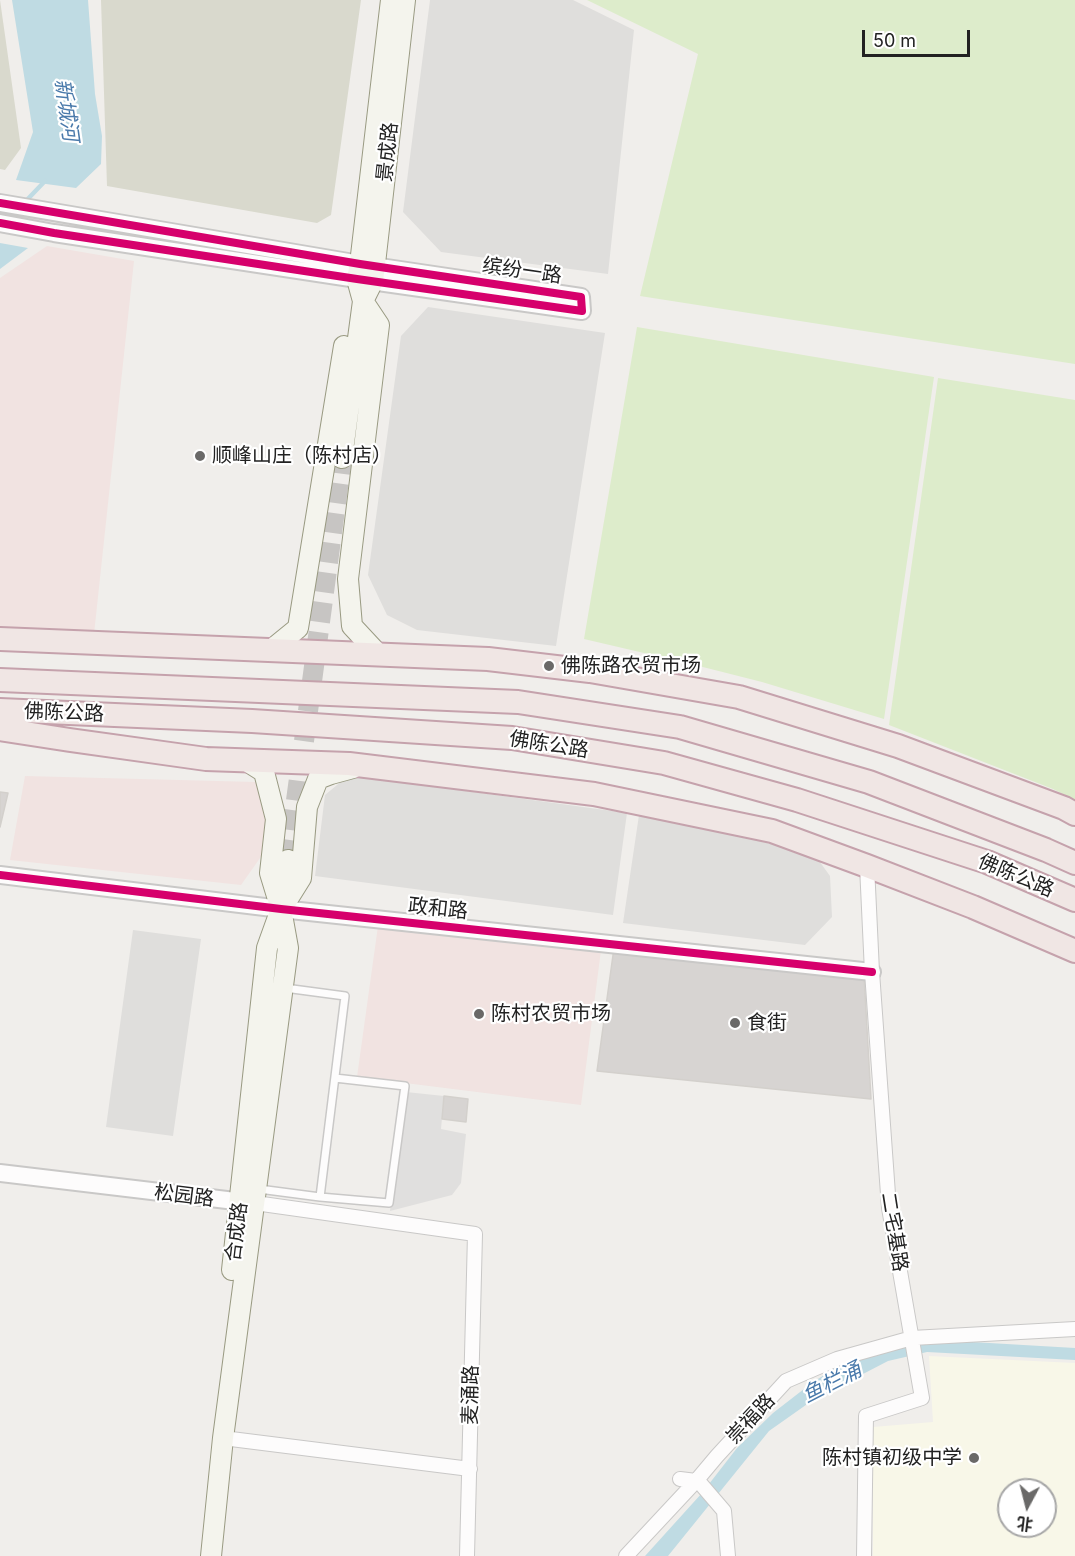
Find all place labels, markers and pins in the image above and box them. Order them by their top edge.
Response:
place label: 顺峰山庄（陈村店） [212,444,392,468]
marker: 顺峰山庄（陈村店） [193,449,207,463]
place label: 佛陈路农贸市场 [561,654,701,678]
marker: 佛陈路农贸市场 [542,659,556,673]
place label: 陈村农贸市场 [491,1002,611,1026]
marker: 陈村农贸市场 [472,1007,486,1021]
place label: 食街 [747,1011,787,1035]
marker: 食街 [728,1016,742,1030]
place label: 陈村镇初级中学 [822,1446,962,1470]
marker: 陈村镇初级中学 [967,1451,981,1465]

